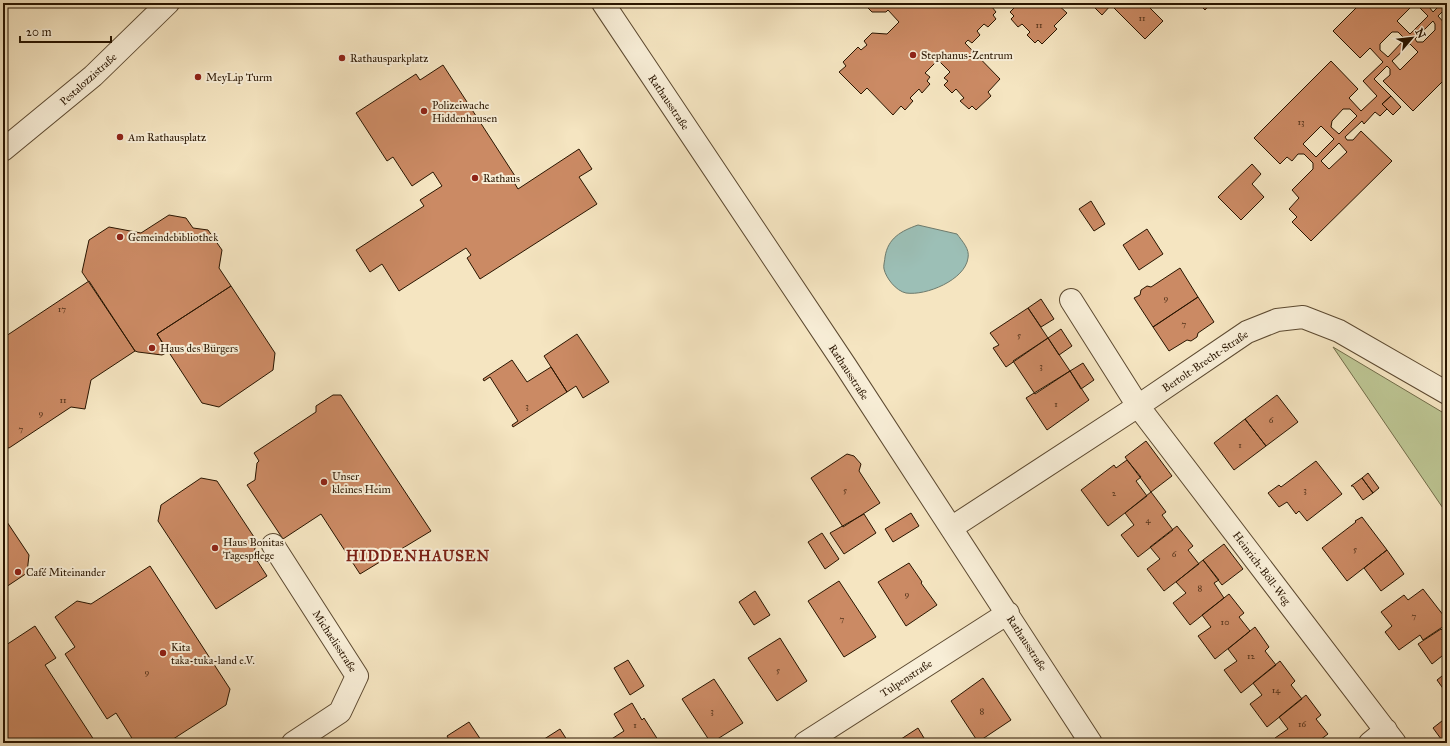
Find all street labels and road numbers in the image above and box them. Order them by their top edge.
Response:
street label: Pestalozzistraße [57,50,120,108]
street label: Rathausstraße [645,72,692,133]
street label: Bertolt-Brecht-Straße [1160,328,1251,395]
street label: Rathausstraße [826,342,872,403]
street label: Heinrich-Böll-Weg [1230,529,1294,608]
street label: Michaelisstraße [310,608,360,675]
street label: Rathausstraße [1004,613,1050,674]
street label: Tulpenstraße [878,657,935,700]

